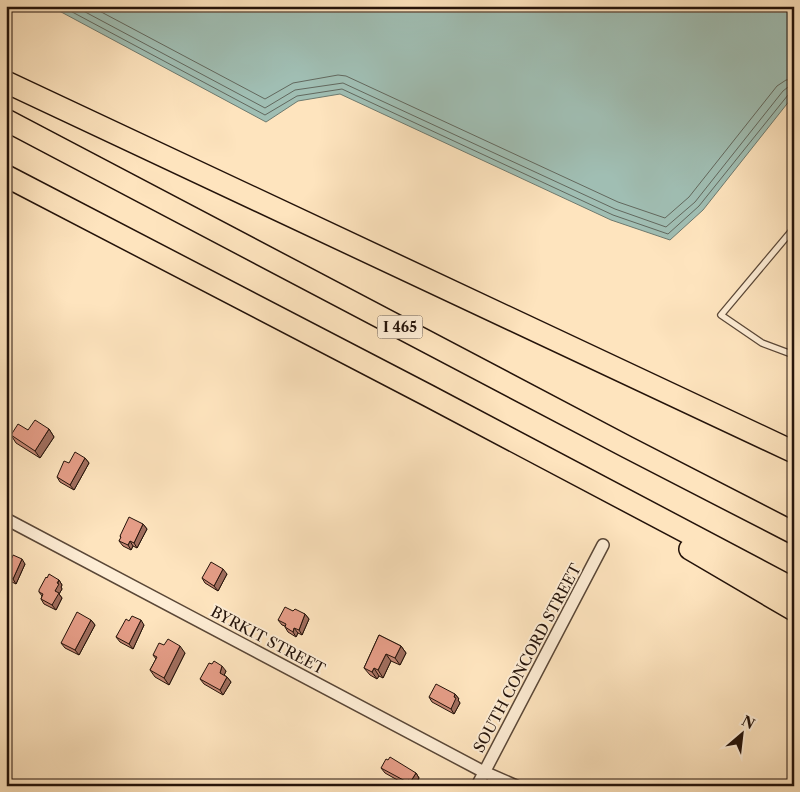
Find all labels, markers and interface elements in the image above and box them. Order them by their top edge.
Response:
road number: I 465 [378,316,422,338]
street label: SOUTH CONCORD STREET [469,560,585,756]
street label: BYRKIT STREET [208,602,329,679]
north arrow [718,710,768,760]
text: N [739,712,758,733]

